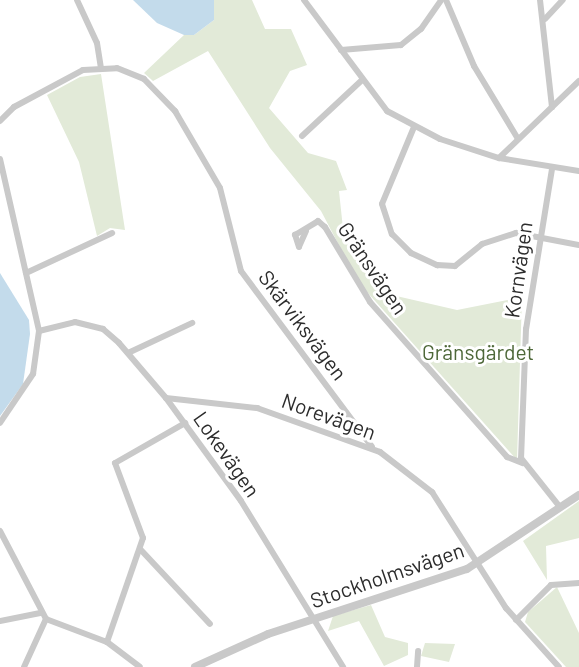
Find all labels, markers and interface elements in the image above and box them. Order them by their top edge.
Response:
street label: Gränsvägen [333,217,413,319]
street label: Kornvägen [499,220,537,320]
street label: Skärviksvägen [254,265,352,385]
park label: Gränsgärdet [422,339,534,365]
street label: Norevägen [279,387,379,445]
street label: Lokevägen [188,406,266,502]
street label: Stockholmsvägen [307,537,467,613]

